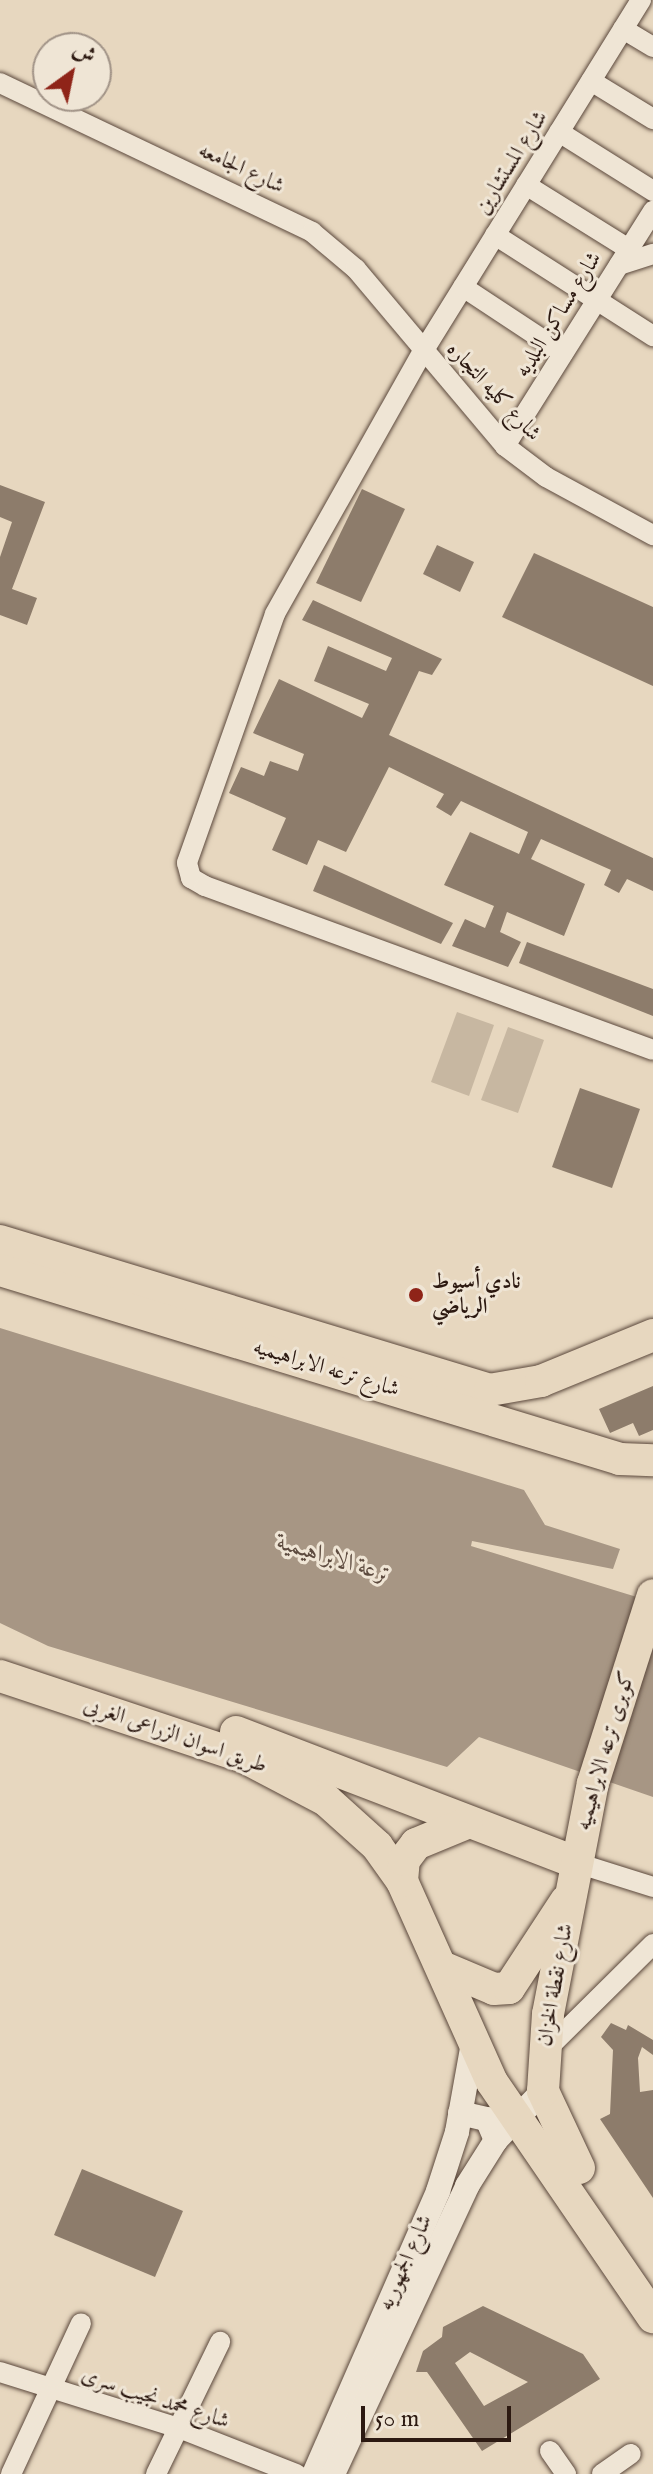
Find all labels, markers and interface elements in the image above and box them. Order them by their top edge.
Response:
north arrow [32,32,112,112]
text: ش [67,36,101,71]
street label: شارع المستشارين [470,106,554,220]
street label: شارع الجامعه [194,138,288,200]
street label: شارع مساكن البلديه [510,247,608,383]
street label: شارع كليه التجاره [440,337,546,447]
place label: نادي أسيوط الرياضي [432,1269,521,1320]
marker: نادي أسيوط الرياضي [407,1286,425,1304]
street label: شارع ترعه الابراهيميه [250,1334,402,1404]
water label: ترعة الابراهيمية [273,1528,395,1590]
street label: كوبرى ترعه الابراهيميه [571,1668,641,1834]
street label: طريق اسوان الزراعى الغربى [80,1692,270,1780]
street label: شارع نقطة الخزان [532,1921,580,2049]
street label: شارع الجمهوريه [373,2211,439,2315]
street label: شارع محمد نجيب سرى [77,2363,233,2435]
scale bar [365,2390,515,2440]
text: 50 m [375,2404,419,2435]

